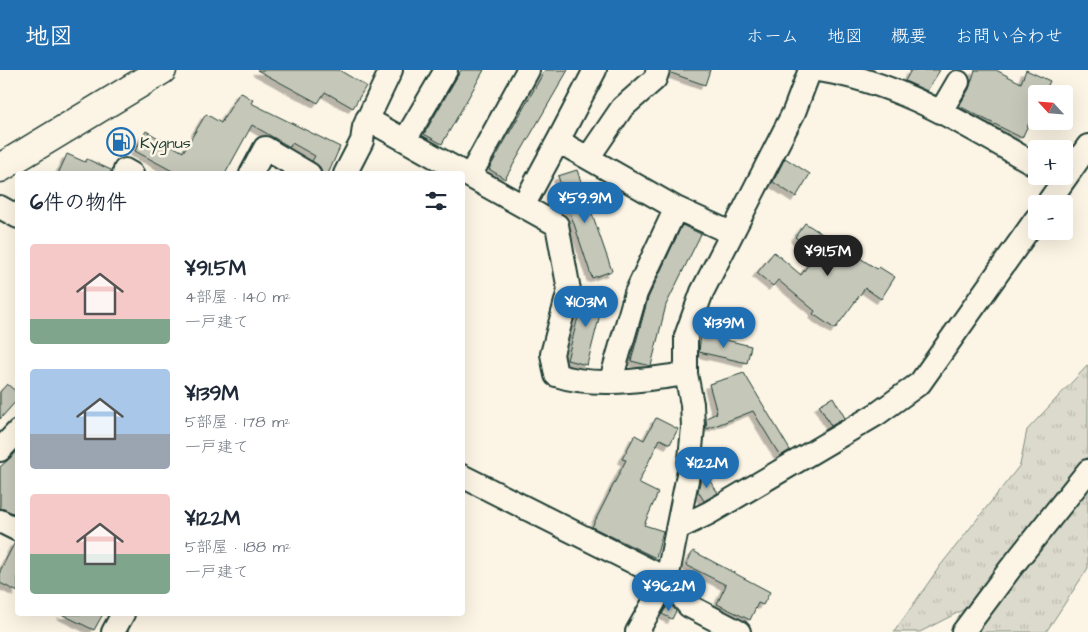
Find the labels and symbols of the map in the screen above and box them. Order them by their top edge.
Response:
north arrow [1028,85,1072,130]
fuel station icon: Kygnus [106,127,136,157]
place label: Kygnus [140,132,191,155]
pin: ¥59.9M [544,182,626,224]
pin: ¥91.5M [787,234,869,277]
pin: ¥103M [551,286,621,328]
pin: ¥139M [689,306,759,349]
pin: ¥122M [672,446,742,489]
pin: ¥96.2M [628,570,710,612]

